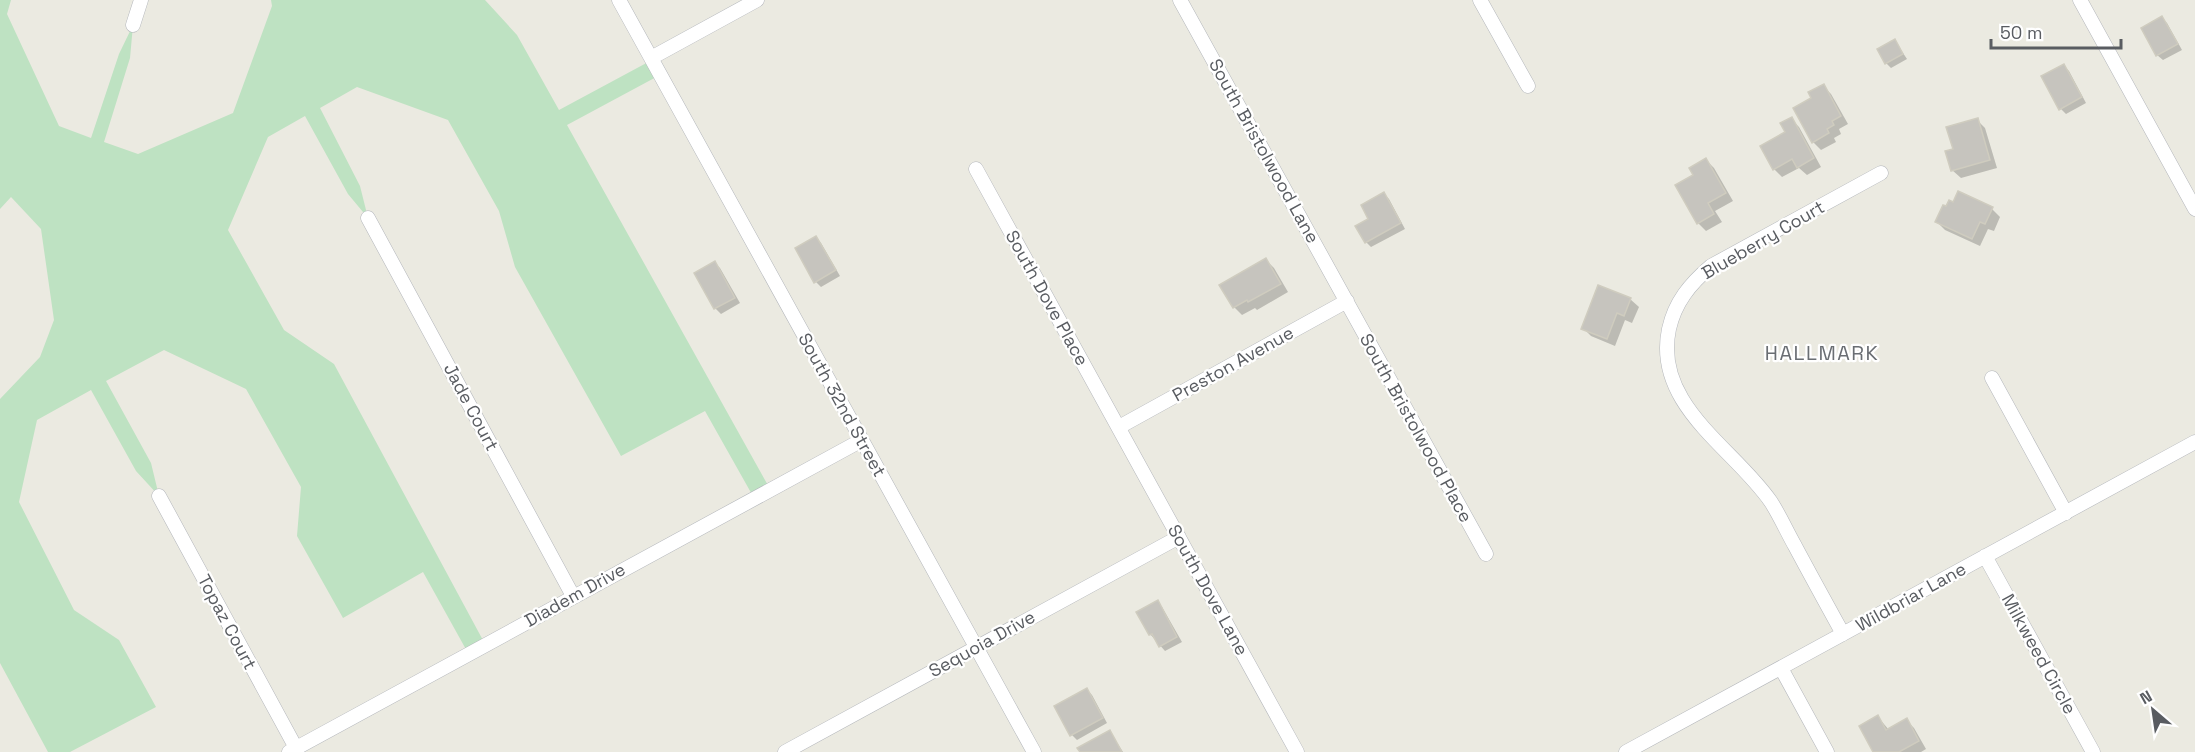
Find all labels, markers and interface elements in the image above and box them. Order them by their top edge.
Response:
scale bar [1991,12,2122,50]
text: 50 m [2000,21,2042,44]
street label: South Bristolwood Lane [1204,54,1325,247]
street label: Blueberry Court [1697,195,1828,284]
street label: South Dove Place [1001,226,1094,369]
street label: Preston Avenue [1168,321,1297,406]
street label: South 32nd Street [793,329,892,481]
street label: South Bristolwood Place [1355,329,1478,526]
district label: HALLMARK [1765,340,1879,366]
street label: Jade Court [439,359,504,455]
street label: South Dove Lane [1163,520,1254,659]
street label: Diadem Drive [520,557,629,632]
street label: Wildbriar Lane [1852,557,1970,636]
street label: Topaz Court [193,570,262,673]
street label: Milkweed Circle [1997,590,2082,718]
street label: Sequoia Drive [925,605,1039,682]
north arrow [2123,680,2183,740]
text: N [2136,686,2156,709]

